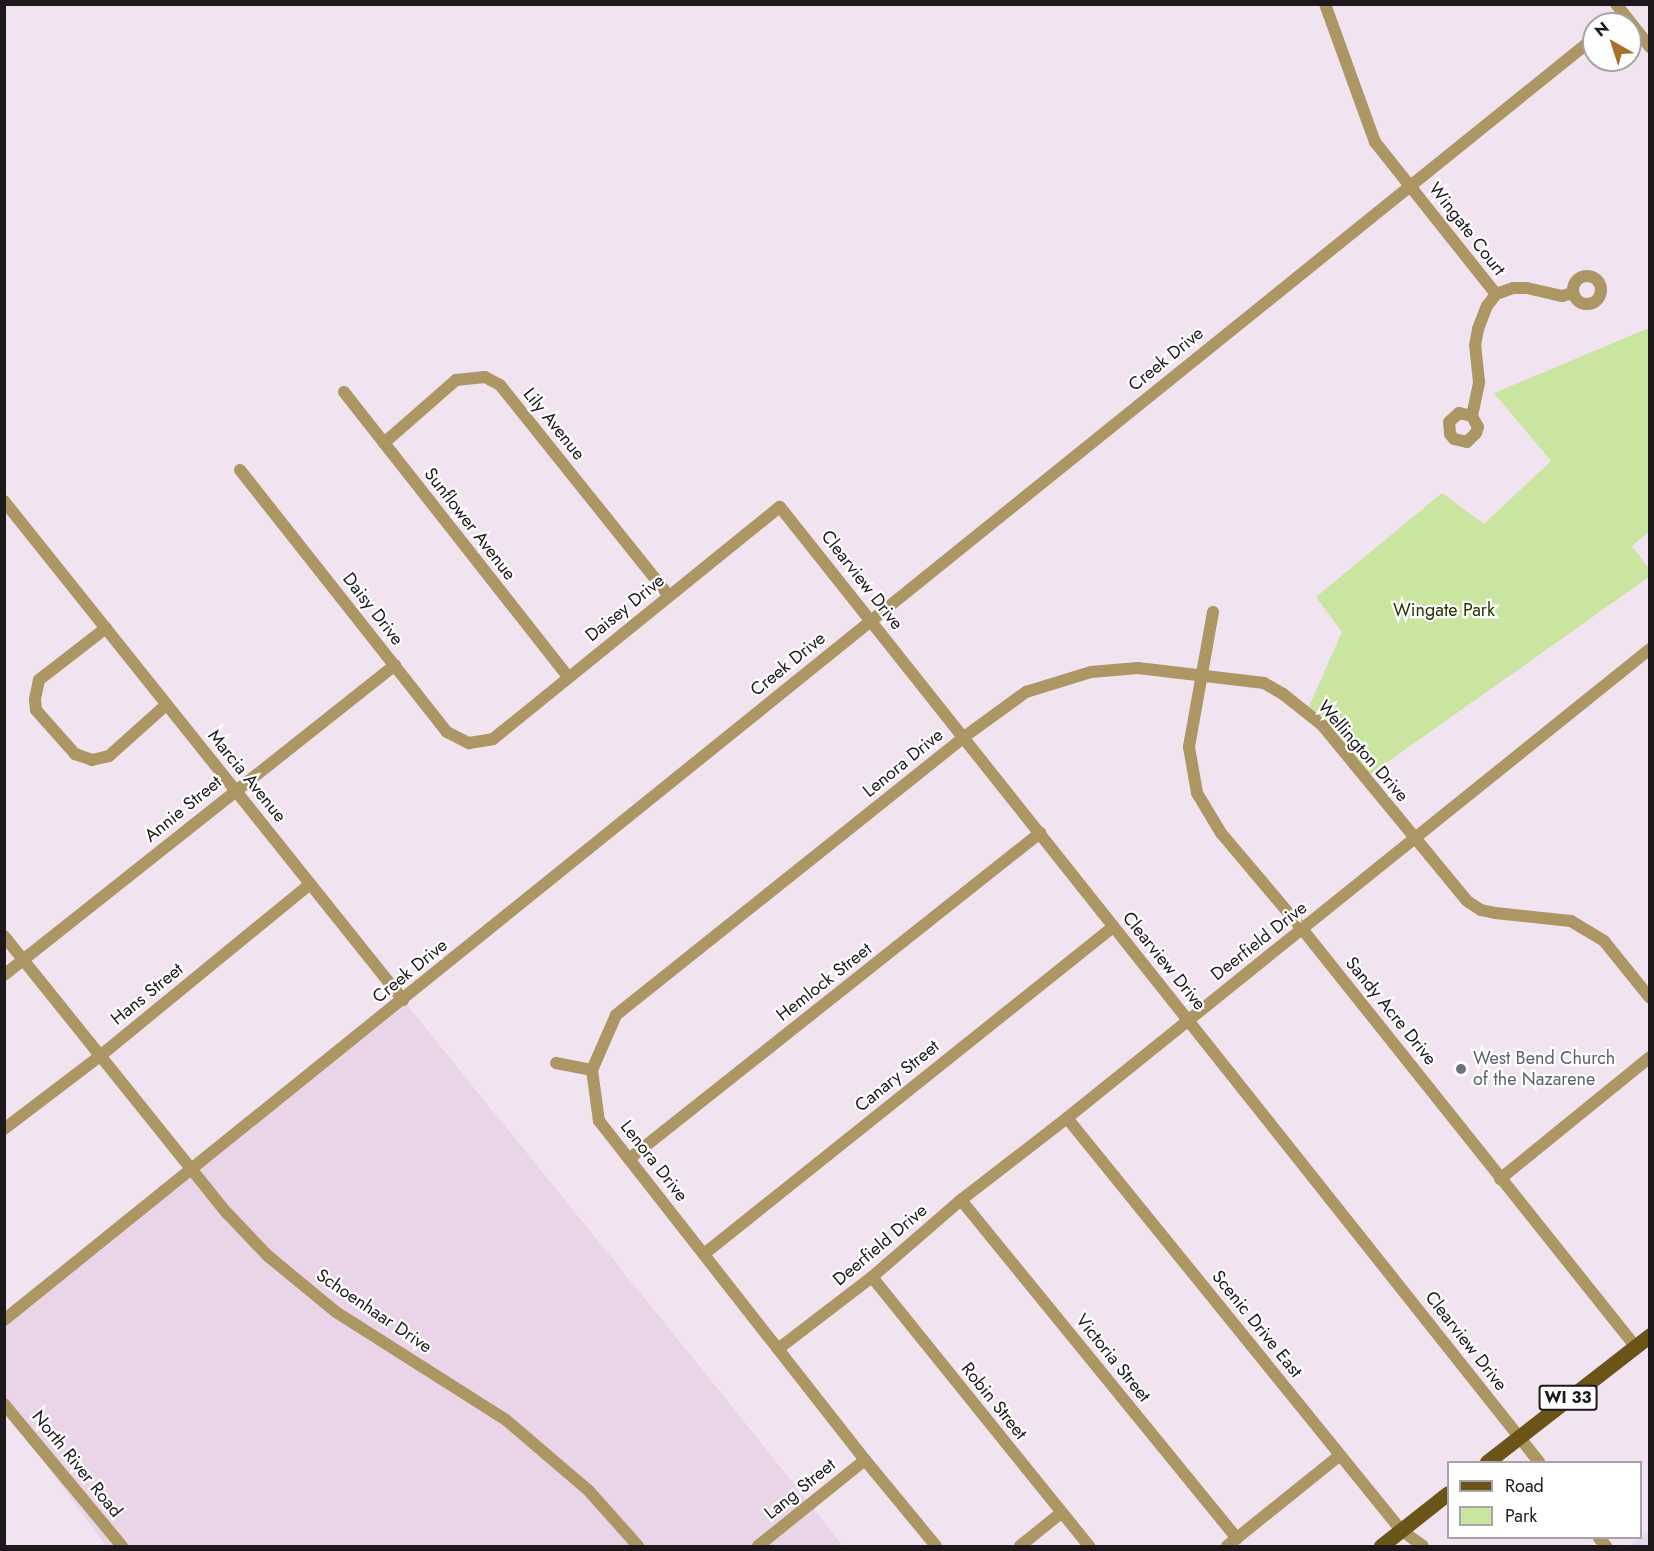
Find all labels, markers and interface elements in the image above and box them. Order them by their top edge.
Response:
north arrow [1582,12,1642,72]
text: N [1589,16,1614,42]
street label: Wingate Court [1424,178,1510,280]
street label: Creek Drive [1124,322,1208,396]
street label: Lily Avenue [518,384,590,464]
street label: Sunflower Avenue [419,464,521,584]
street label: Clearview Drive [816,526,908,634]
street label: Daisy Drive [338,568,408,650]
street label: Daisey Drive [581,570,669,646]
park label: Wingate Park [1393,599,1495,621]
street label: Creek Drive [746,627,830,701]
street label: Wellington Drive [1313,696,1413,806]
street label: Lenora Drive [859,724,947,802]
street label: Marcia Avenue [203,725,291,827]
street label: Annie Street [140,771,226,847]
street label: Deerfield Drive [1207,897,1311,985]
street label: Clearview Drive [1118,907,1210,1015]
street label: Creek Drive [368,934,452,1008]
street label: Hemlock Street [772,938,876,1026]
street label: Sandy Acre Drive [1341,953,1441,1069]
street label: Hans Street [107,958,187,1030]
street label: Canary Street [851,1035,943,1117]
place label: West Bend Church of the Nazarene [1473,1048,1615,1090]
marker: West Bend Church of the Nazarene [1454,1062,1468,1076]
street label: Lenora Drive [616,1116,692,1206]
street label: Deerfield Drive [829,1199,931,1291]
street label: Schoenhaar Drive [312,1264,436,1358]
street label: Scenic Drive East [1207,1266,1307,1382]
street label: Clearview Drive [1420,1287,1512,1395]
street label: Victoria Street [1071,1310,1155,1406]
street label: Robin Street [956,1358,1032,1444]
road number: WI 33 [1538,1385,1598,1411]
street label: North River Road [27,1406,127,1522]
street label: Lang Street [760,1454,840,1524]
legend [1447,1461,1642,1539]
text: Road [1505,1473,1544,1499]
text: Park [1505,1503,1537,1529]

